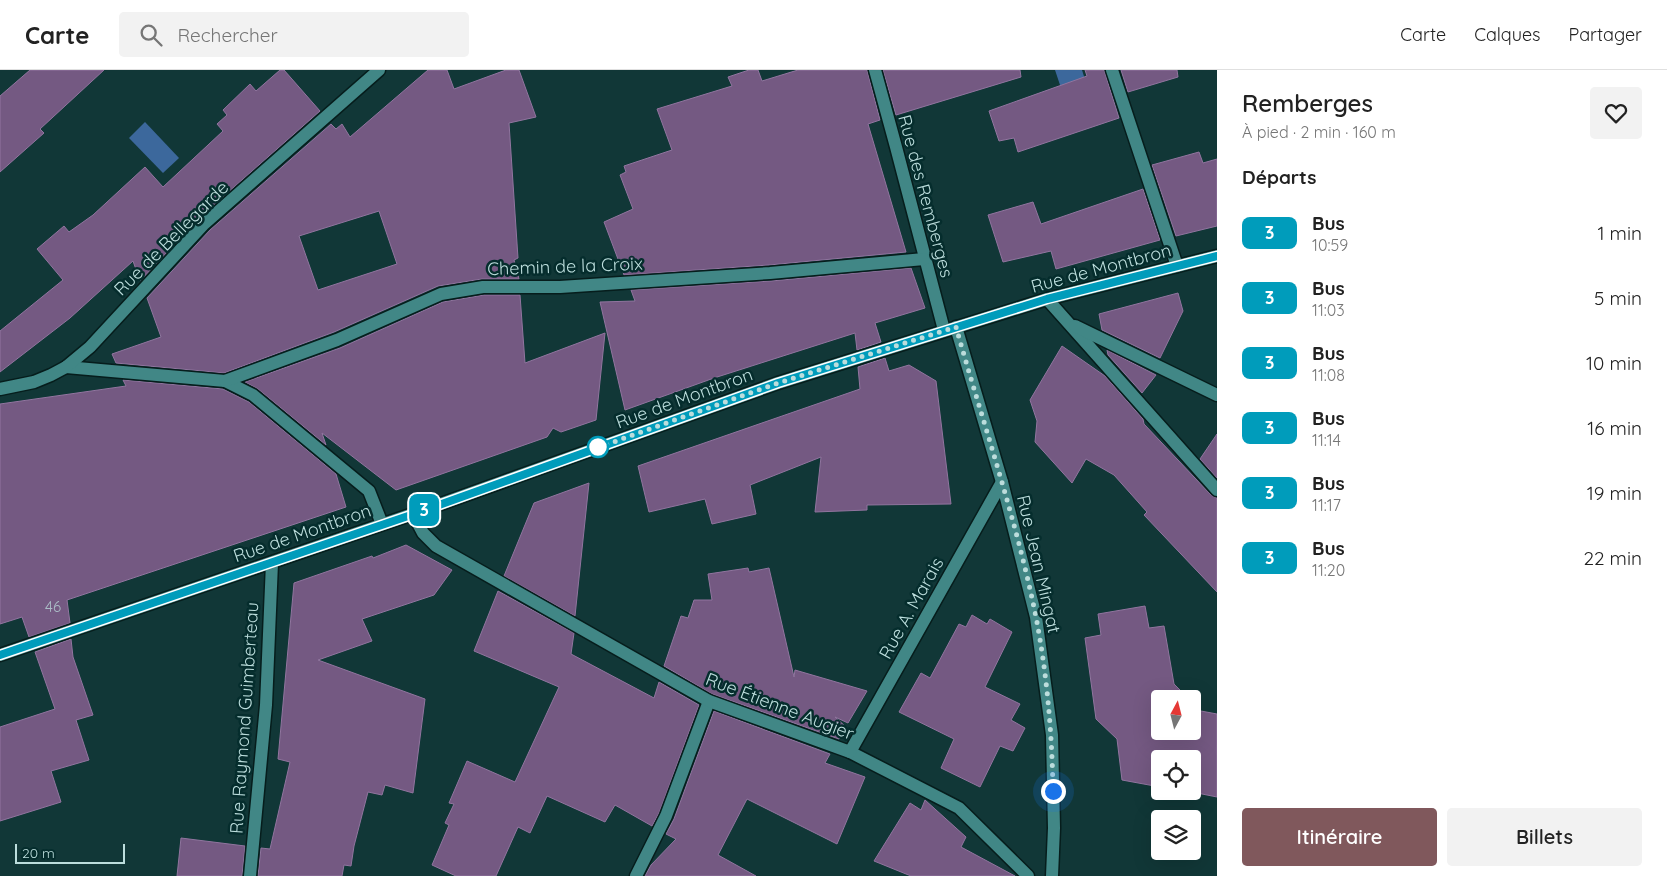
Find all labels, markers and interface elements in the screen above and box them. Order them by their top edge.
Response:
search box [119,12,469,57]
text: Carte [25,20,89,50]
icon: search [137,21,165,49]
text: Rechercher [177,23,278,47]
text: Carte [1400,23,1446,46]
text: Calques [1474,23,1541,46]
text: Partager [1569,23,1642,46]
button: heart [1590,87,1642,139]
text: Remberges [1242,88,1373,118]
street label: Rue des Remberges [893,112,959,280]
text: À pied · 2 min · 160 m [1242,122,1396,142]
text: Départs [1242,165,1316,189]
street label: Rue de Bellegarde [109,176,233,300]
text: Bus [1312,211,1345,235]
text: 3 [1265,221,1274,244]
text: 1 min [1597,221,1642,245]
text: 10:59 [1312,235,1348,255]
street label: Rue de Montbron [1028,238,1174,298]
street label: Chemin de la Croix [487,252,643,280]
text: Bus [1312,276,1345,300]
text: 3 [1265,286,1274,309]
text: 5 min [1594,286,1642,310]
text: 11:03 [1312,300,1345,320]
text: Bus [1312,341,1345,365]
text: 3 [1265,351,1274,374]
text: 10 min [1586,351,1642,375]
street label: Rue de Montbron [612,363,756,433]
text: 11:08 [1312,365,1345,385]
text: Bus [1312,406,1345,430]
text: 3 [1265,416,1274,439]
text: 16 min [1587,416,1642,440]
text: 11:14 [1312,430,1341,450]
unlabelled marker [587,436,609,458]
text: Bus [1312,471,1345,495]
text: 3 [1265,481,1274,504]
text: 19 min [1587,481,1642,505]
street label: Rue Jean Mingat [1012,493,1066,635]
line badge: 3 [408,494,440,526]
text: 11:17 [1312,495,1341,515]
text: 3 [419,498,429,521]
street label: Rue de Montbron [230,499,374,567]
text: Bus [1312,536,1345,560]
text: 3 [1265,546,1274,569]
text: 22 min [1583,546,1642,570]
street label: Rue A. Marais [874,553,948,663]
text: 11:20 [1312,560,1345,580]
house number: 46 [45,597,61,616]
street label: Rue Raymond Guimberteau [224,601,264,835]
street label: Rue Étienne Augier [703,667,858,745]
north arrow [1151,690,1201,740]
map controls [1151,690,1201,860]
button: locate [1151,750,1201,800]
your location [1041,779,1066,804]
button: Itinéraire [1242,808,1437,866]
button: Billets [1447,808,1642,866]
button: layers [1151,810,1201,860]
scale bar [15,841,125,864]
text: 20 m [22,844,55,862]

